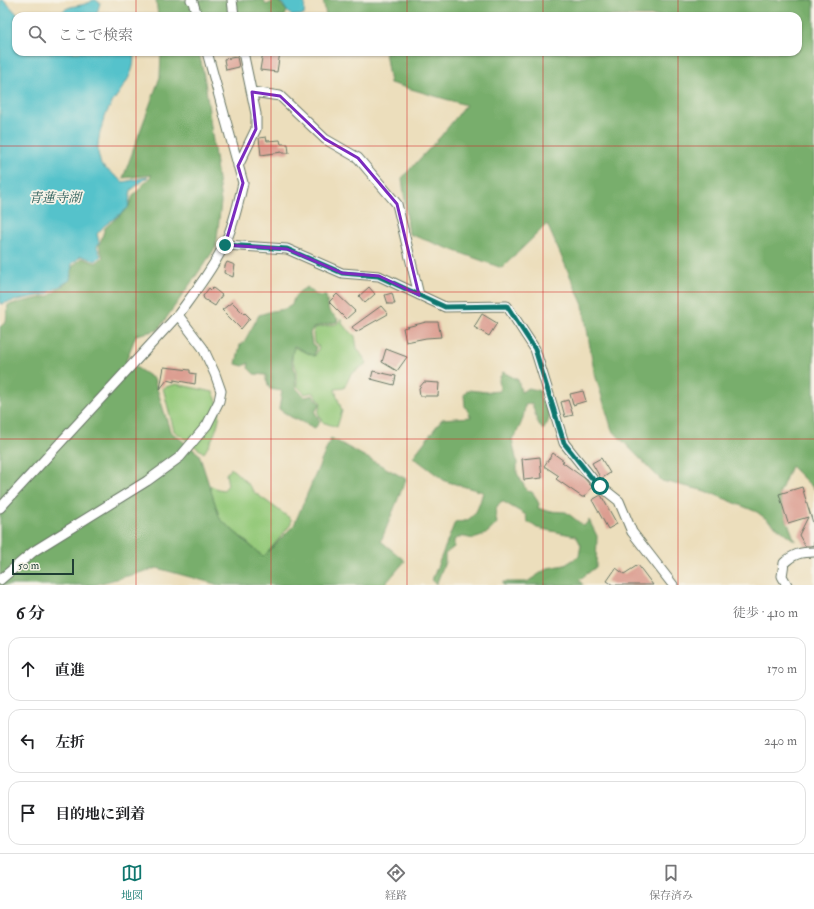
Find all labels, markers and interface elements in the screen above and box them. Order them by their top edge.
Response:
search box [12,12,802,56]
icon: search [26,23,48,45]
text: ここで検索 [58,26,133,45]
water label: 青蓮寺湖 [29,190,83,206]
route end [216,236,234,254]
route start [591,477,609,495]
scale bar [12,557,74,576]
text: 50 m [18,559,39,572]
text: 6 分 [16,603,45,624]
text: 徒歩 · 410 m [733,605,798,621]
icon: ahead [17,658,39,680]
text: 直進 [55,661,85,680]
text: 170 m [767,661,797,677]
icon: left [17,730,39,752]
text: 左折 [55,733,85,752]
text: 240 m [764,733,797,749]
icon: arrive [17,802,39,824]
text: 目的地に到着 [55,805,145,824]
tab: 地図 [121,862,143,902]
tab: 経路 [385,862,407,902]
tab: 保存済み [649,862,693,902]

